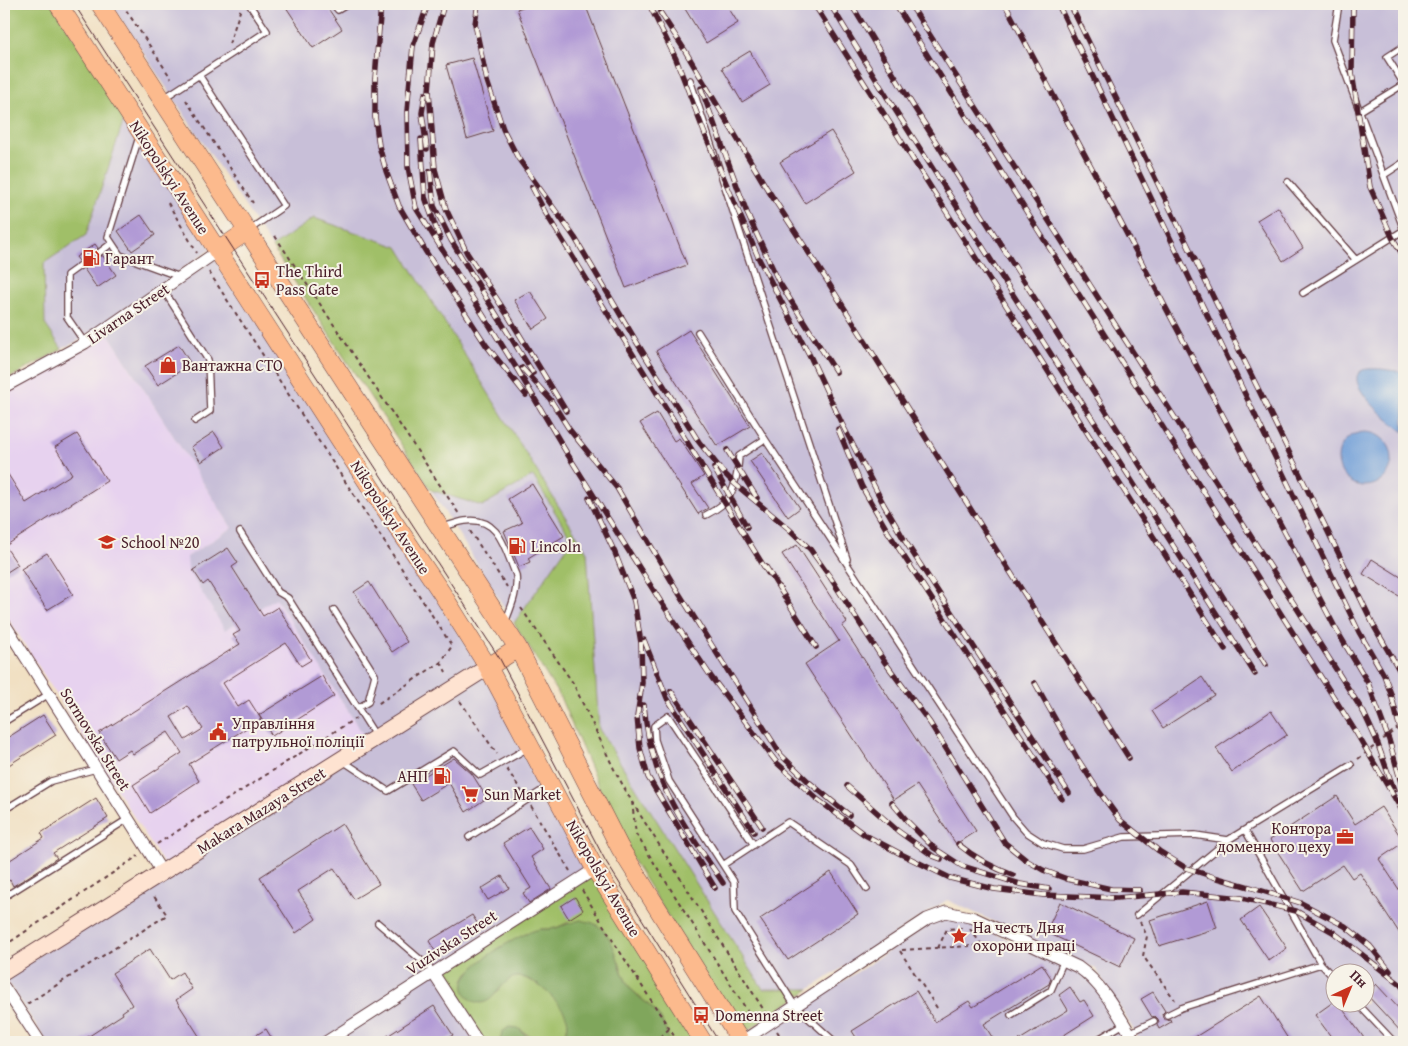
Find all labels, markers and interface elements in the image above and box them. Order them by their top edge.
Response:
street label: Nikopolskyi Avenue [124,115,216,239]
place label: Гарант [105,246,154,270]
fuel station icon: Гарант [81,248,101,268]
place label: The Third Pass Gate [276,259,343,301]
bus stop icon: The Third Pass Gate [252,270,272,290]
street label: Livarna Street [82,276,174,349]
place label: Вантажна СТО [182,353,283,377]
shop icon: Вантажна СТО [158,355,178,375]
street label: Nikopolskyi Avenue [345,455,437,579]
place label: School №20 [121,530,200,554]
school or university icon: School №20 [97,532,117,552]
place label: Lincoln [531,534,581,558]
fuel station icon: Lincoln [507,536,527,556]
street label: Sormovska Street [55,683,137,795]
place label: Управління патрульної поліції [232,711,364,753]
public building icon: Управління патрульної поліції [208,722,228,742]
street label: Makara Mazaya Street [192,760,331,860]
place label: АНП [397,764,428,788]
fuel station icon: АНП [432,766,452,786]
place label: Sun Market [484,782,562,806]
supermarket icon: Sun Market [460,784,480,804]
street label: Nikopolskyi Avenue [561,815,647,941]
place label: Контора доменного цеху [1217,816,1331,858]
office icon: Контора доменного цеху [1335,827,1355,847]
street label: Vuzivska Street [401,903,502,981]
place label: На честь Дня охорони праці [973,915,1076,957]
place icon: На честь Дня охорони праці [949,926,969,946]
north arrow [1326,964,1376,1014]
text: Пн [1346,965,1373,992]
place label: Domenna Street [715,1003,823,1027]
bus stop icon: Domenna Street [691,1005,711,1025]

